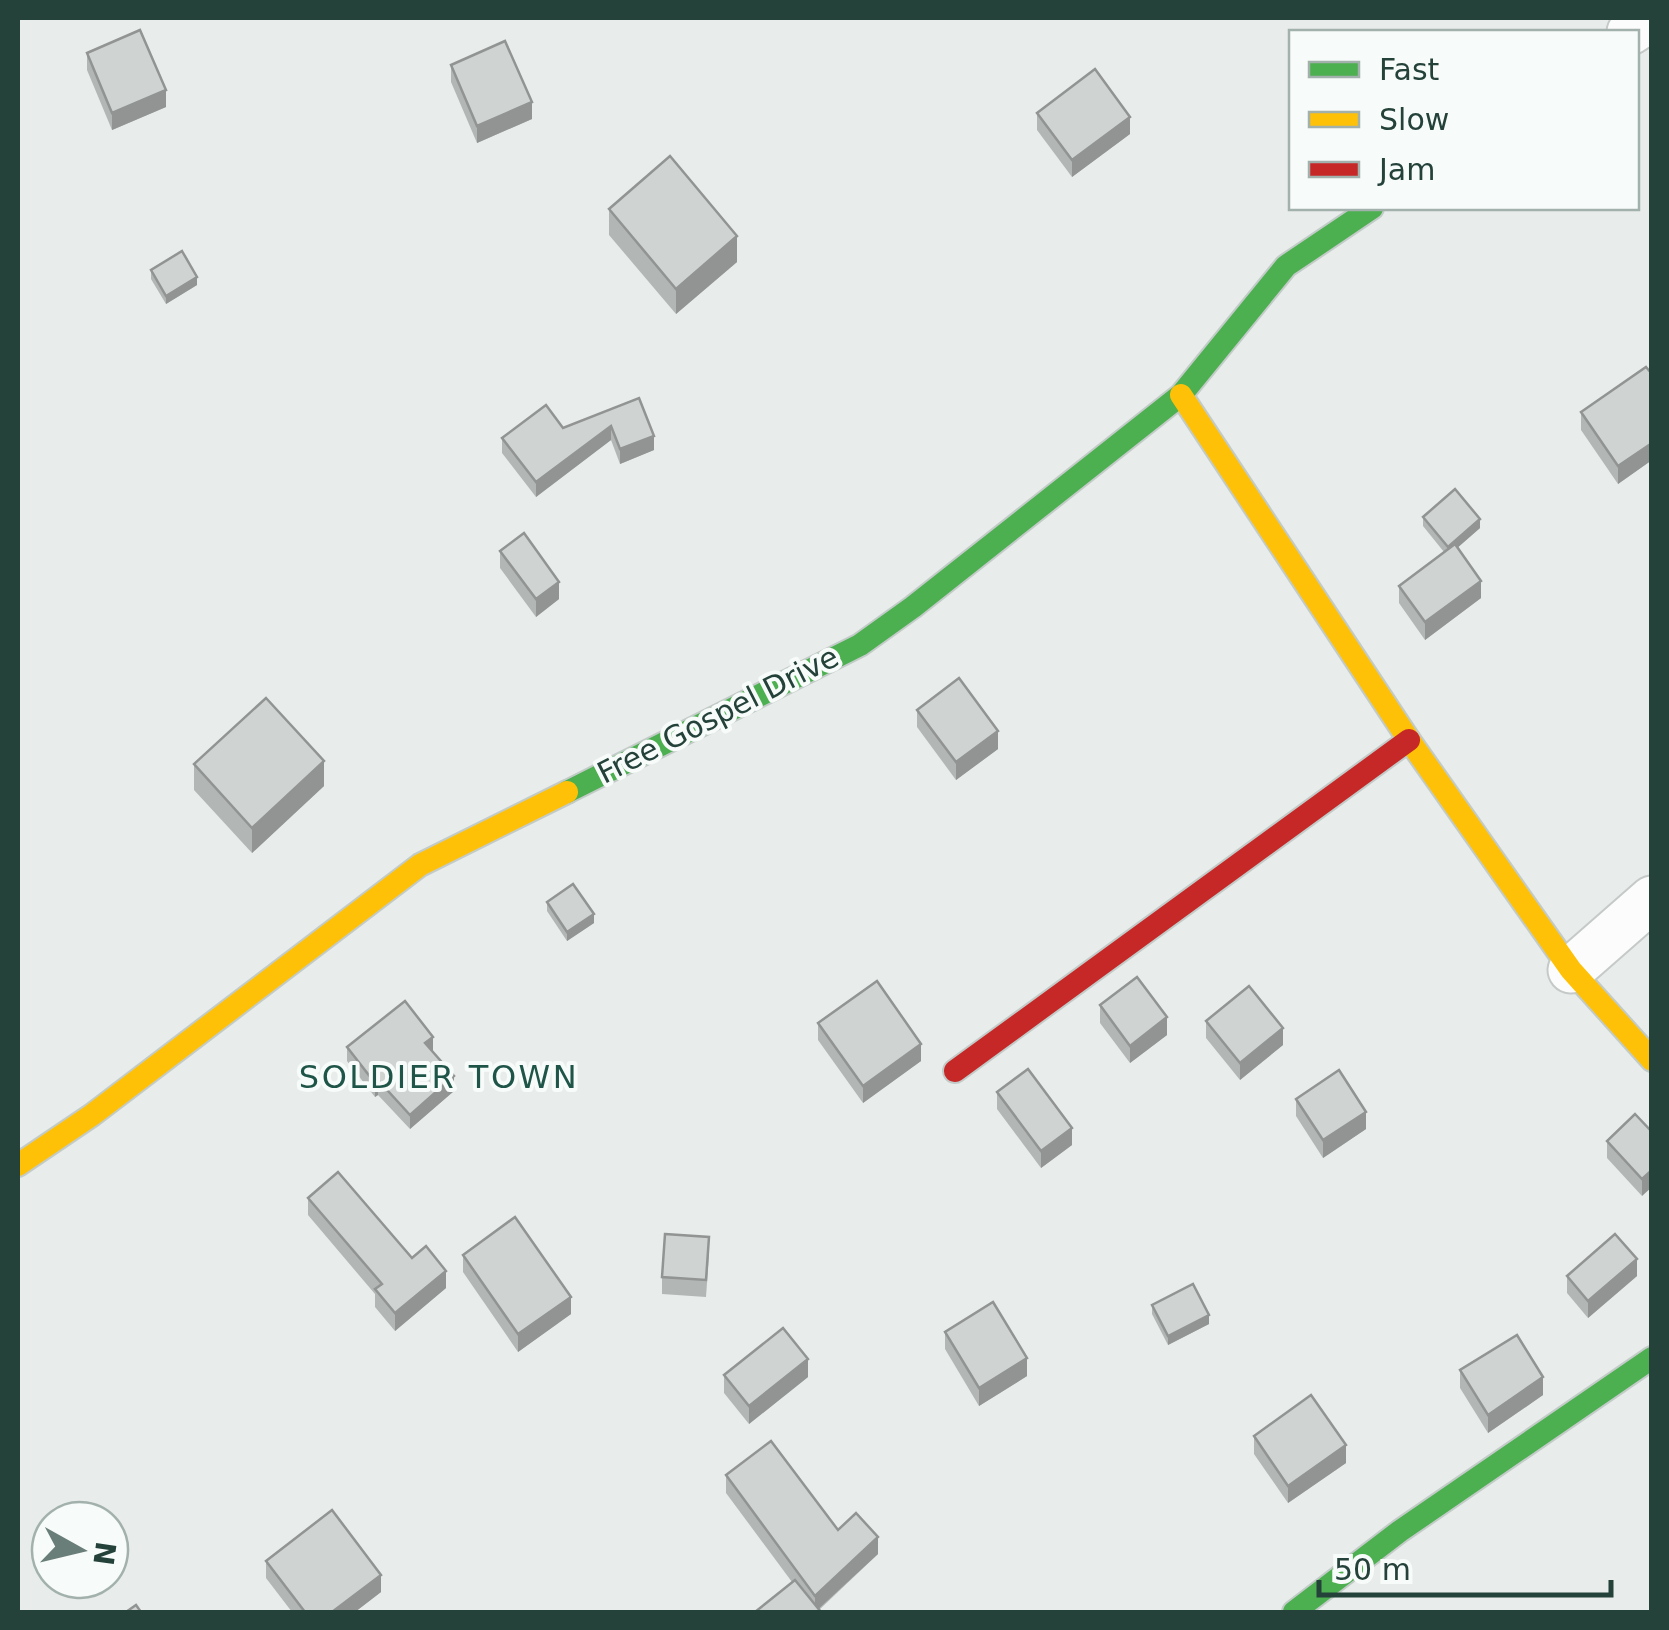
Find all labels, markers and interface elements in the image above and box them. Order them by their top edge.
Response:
legend [1289,30,1639,210]
text: Fast [1379,52,1440,87]
text: Slow [1379,102,1449,137]
text: Jam [1377,152,1435,187]
street label: Free Gospel Drive [591,639,844,790]
district label: SOLDIER TOWN [299,1058,579,1096]
north arrow [30,1500,130,1600]
scale bar [1319,1535,1612,1597]
text: N [86,1540,122,1567]
text: 50 m [1334,1552,1411,1587]

